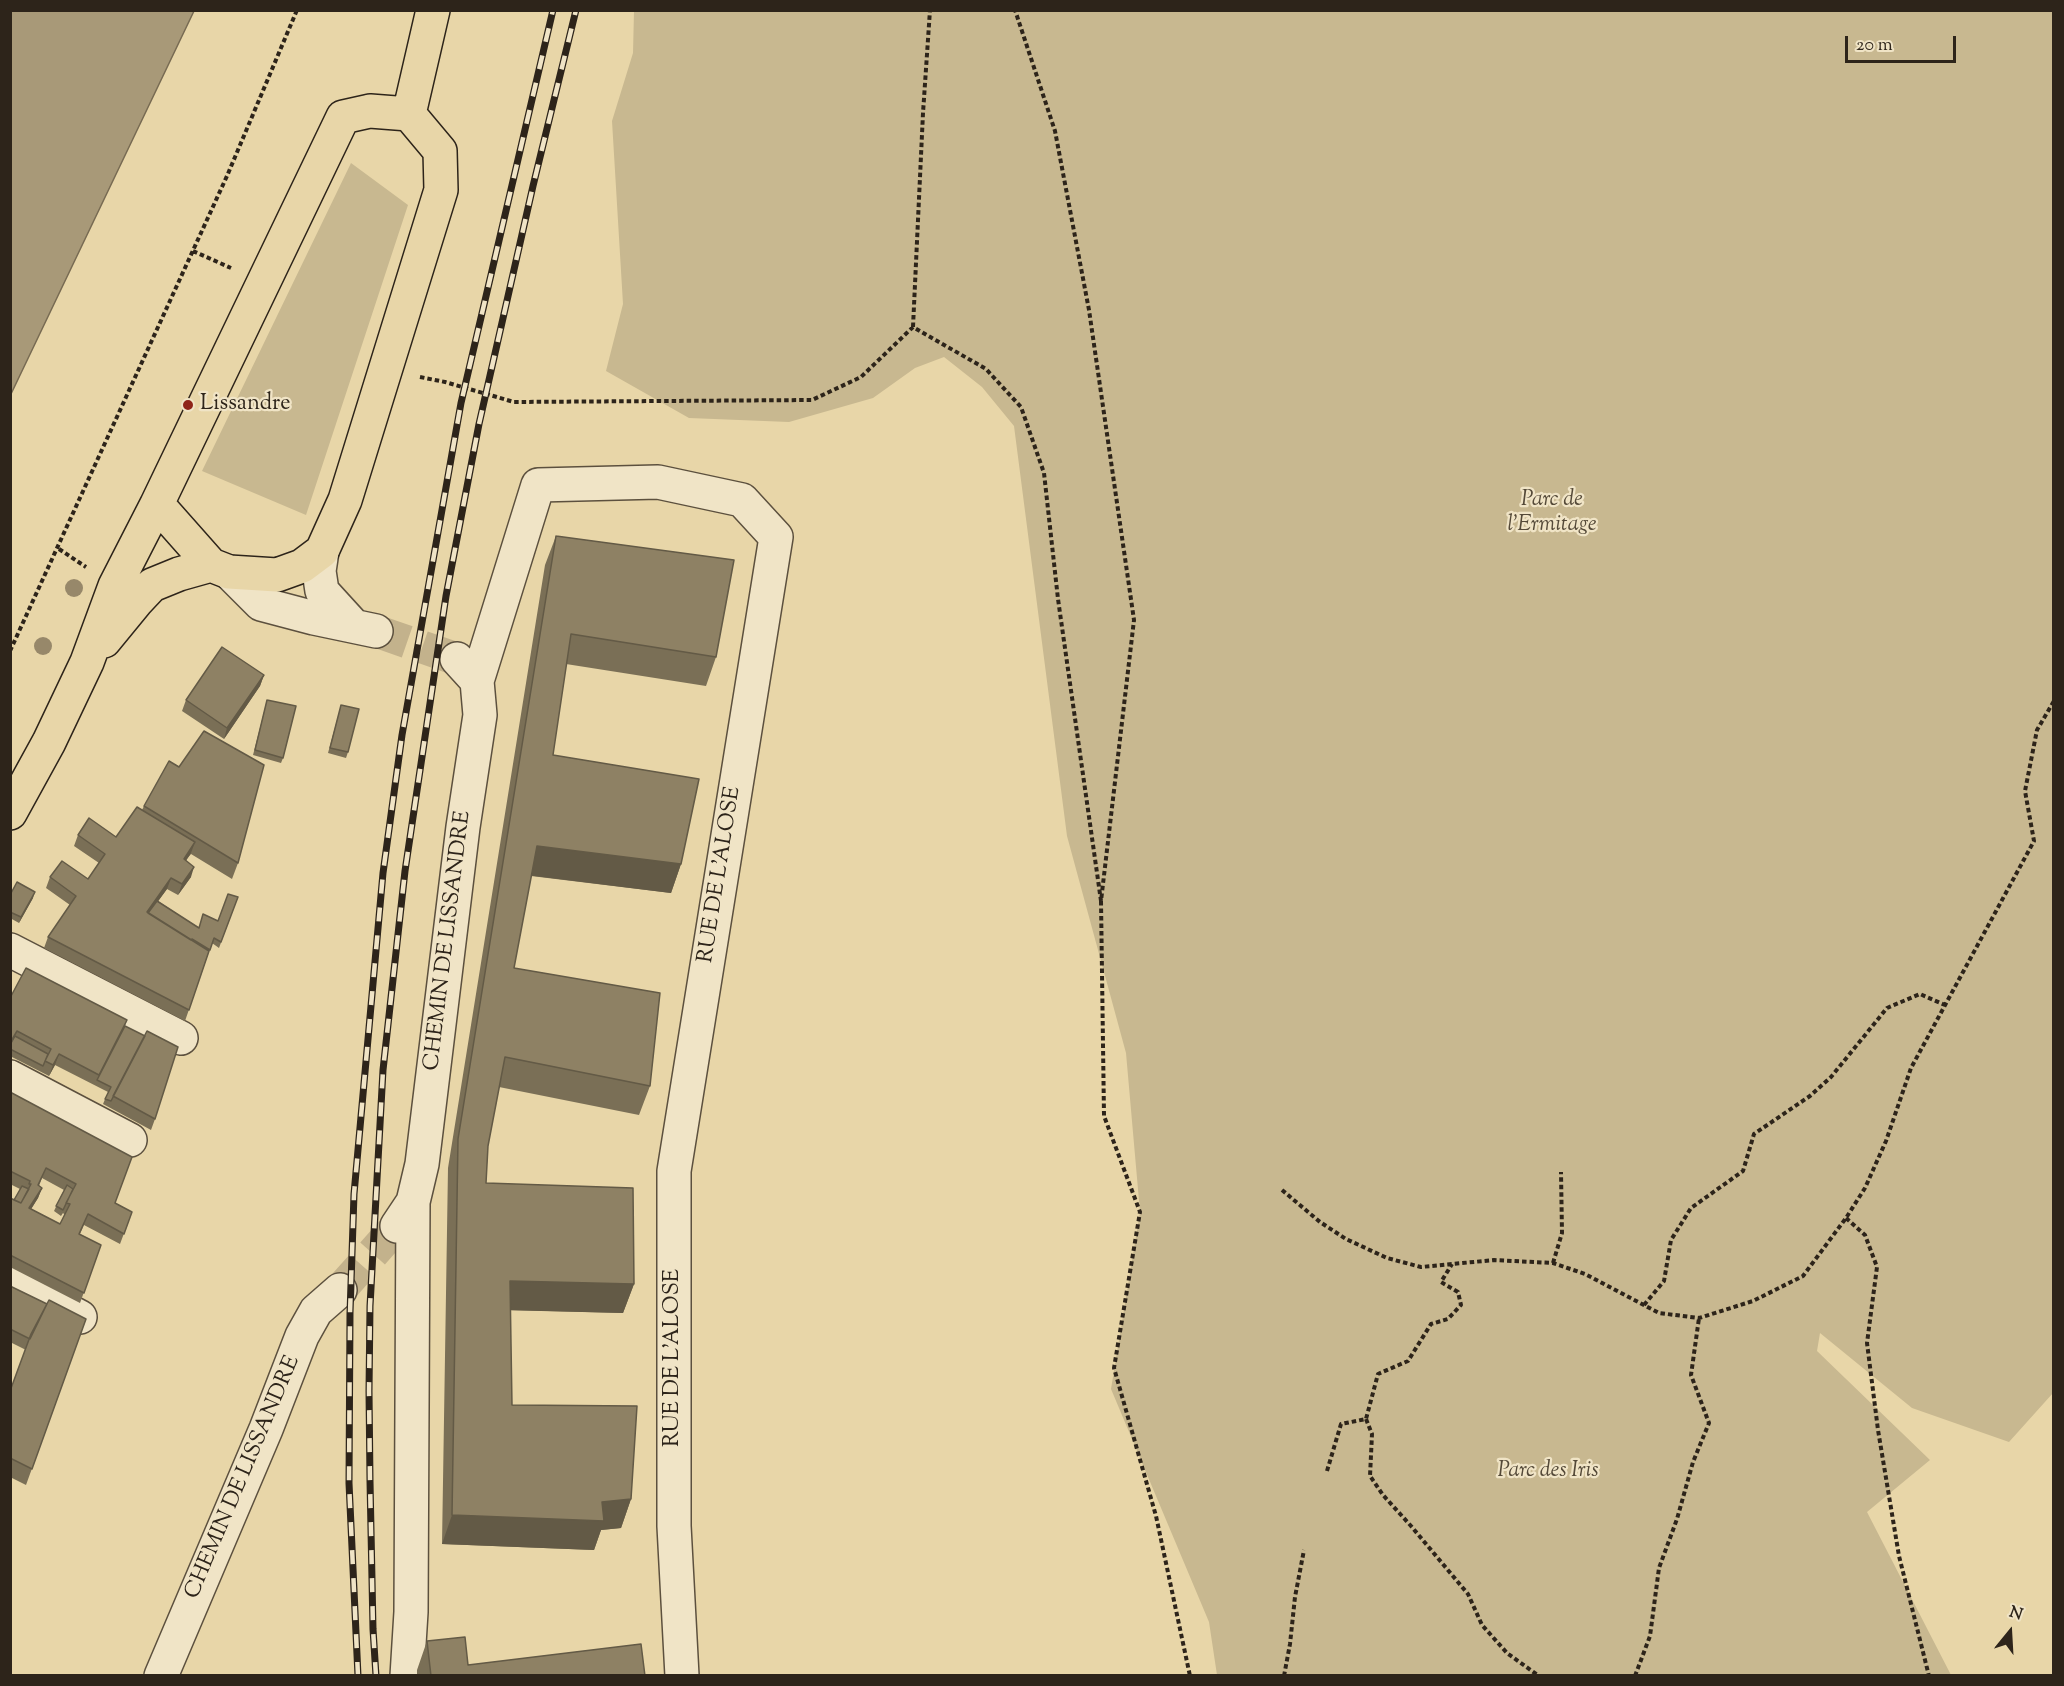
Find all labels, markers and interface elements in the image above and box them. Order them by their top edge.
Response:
scale bar [1848,24,1959,62]
text: 20 m [1856,33,1893,59]
place label: Lissandre [200,392,290,418]
marker: Lissandre [181,398,195,412]
park label: Parc de l'Ermitage [1507,488,1597,540]
street label: RUE DE L'ALOSE [694,785,748,965]
street label: CHEMIN DE LISSANDRE [420,810,478,1072]
street label: RUE DE L'ALOSE [661,1269,687,1447]
street label: CHEMIN DE LISSANDRE [181,1352,307,1604]
park label: Parc des Iris [1498,1459,1598,1485]
text: N [2006,1601,2025,1627]
north arrow [1980,1602,2040,1662]

